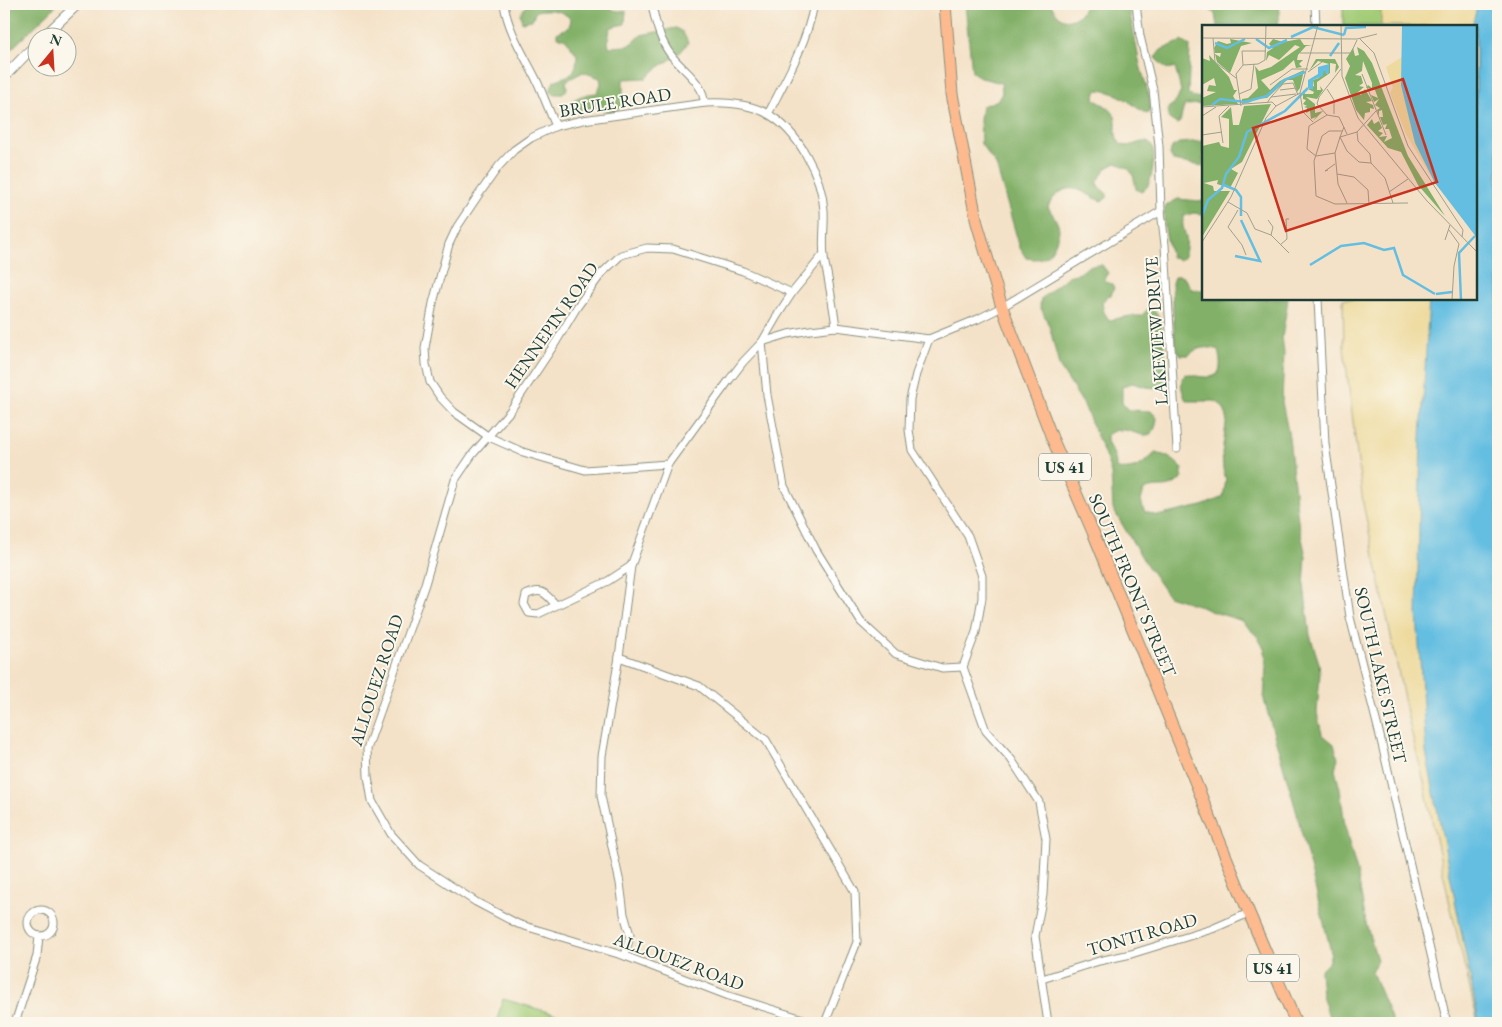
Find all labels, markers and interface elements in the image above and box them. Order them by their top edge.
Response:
inset map [1202,25,1477,300]
north arrow [28,28,78,78]
text: N [48,29,65,50]
street label: BRULE ROAD [557,82,673,122]
street label: LAKEVIEW DRIVE [1139,256,1173,406]
street label: HENNEPIN ROAD [499,257,603,393]
road number: US 41 [1039,454,1091,481]
street label: SOUTH FRONT STREET [1084,490,1182,681]
street label: SOUTH LAKE STREET [1350,585,1413,766]
street label: ALLOUEZ ROAD [344,611,408,750]
street label: TONTI ROAD [1084,907,1200,961]
street label: ALLOUEZ ROAD [610,926,747,995]
road number: US 41 [1247,954,1299,981]

